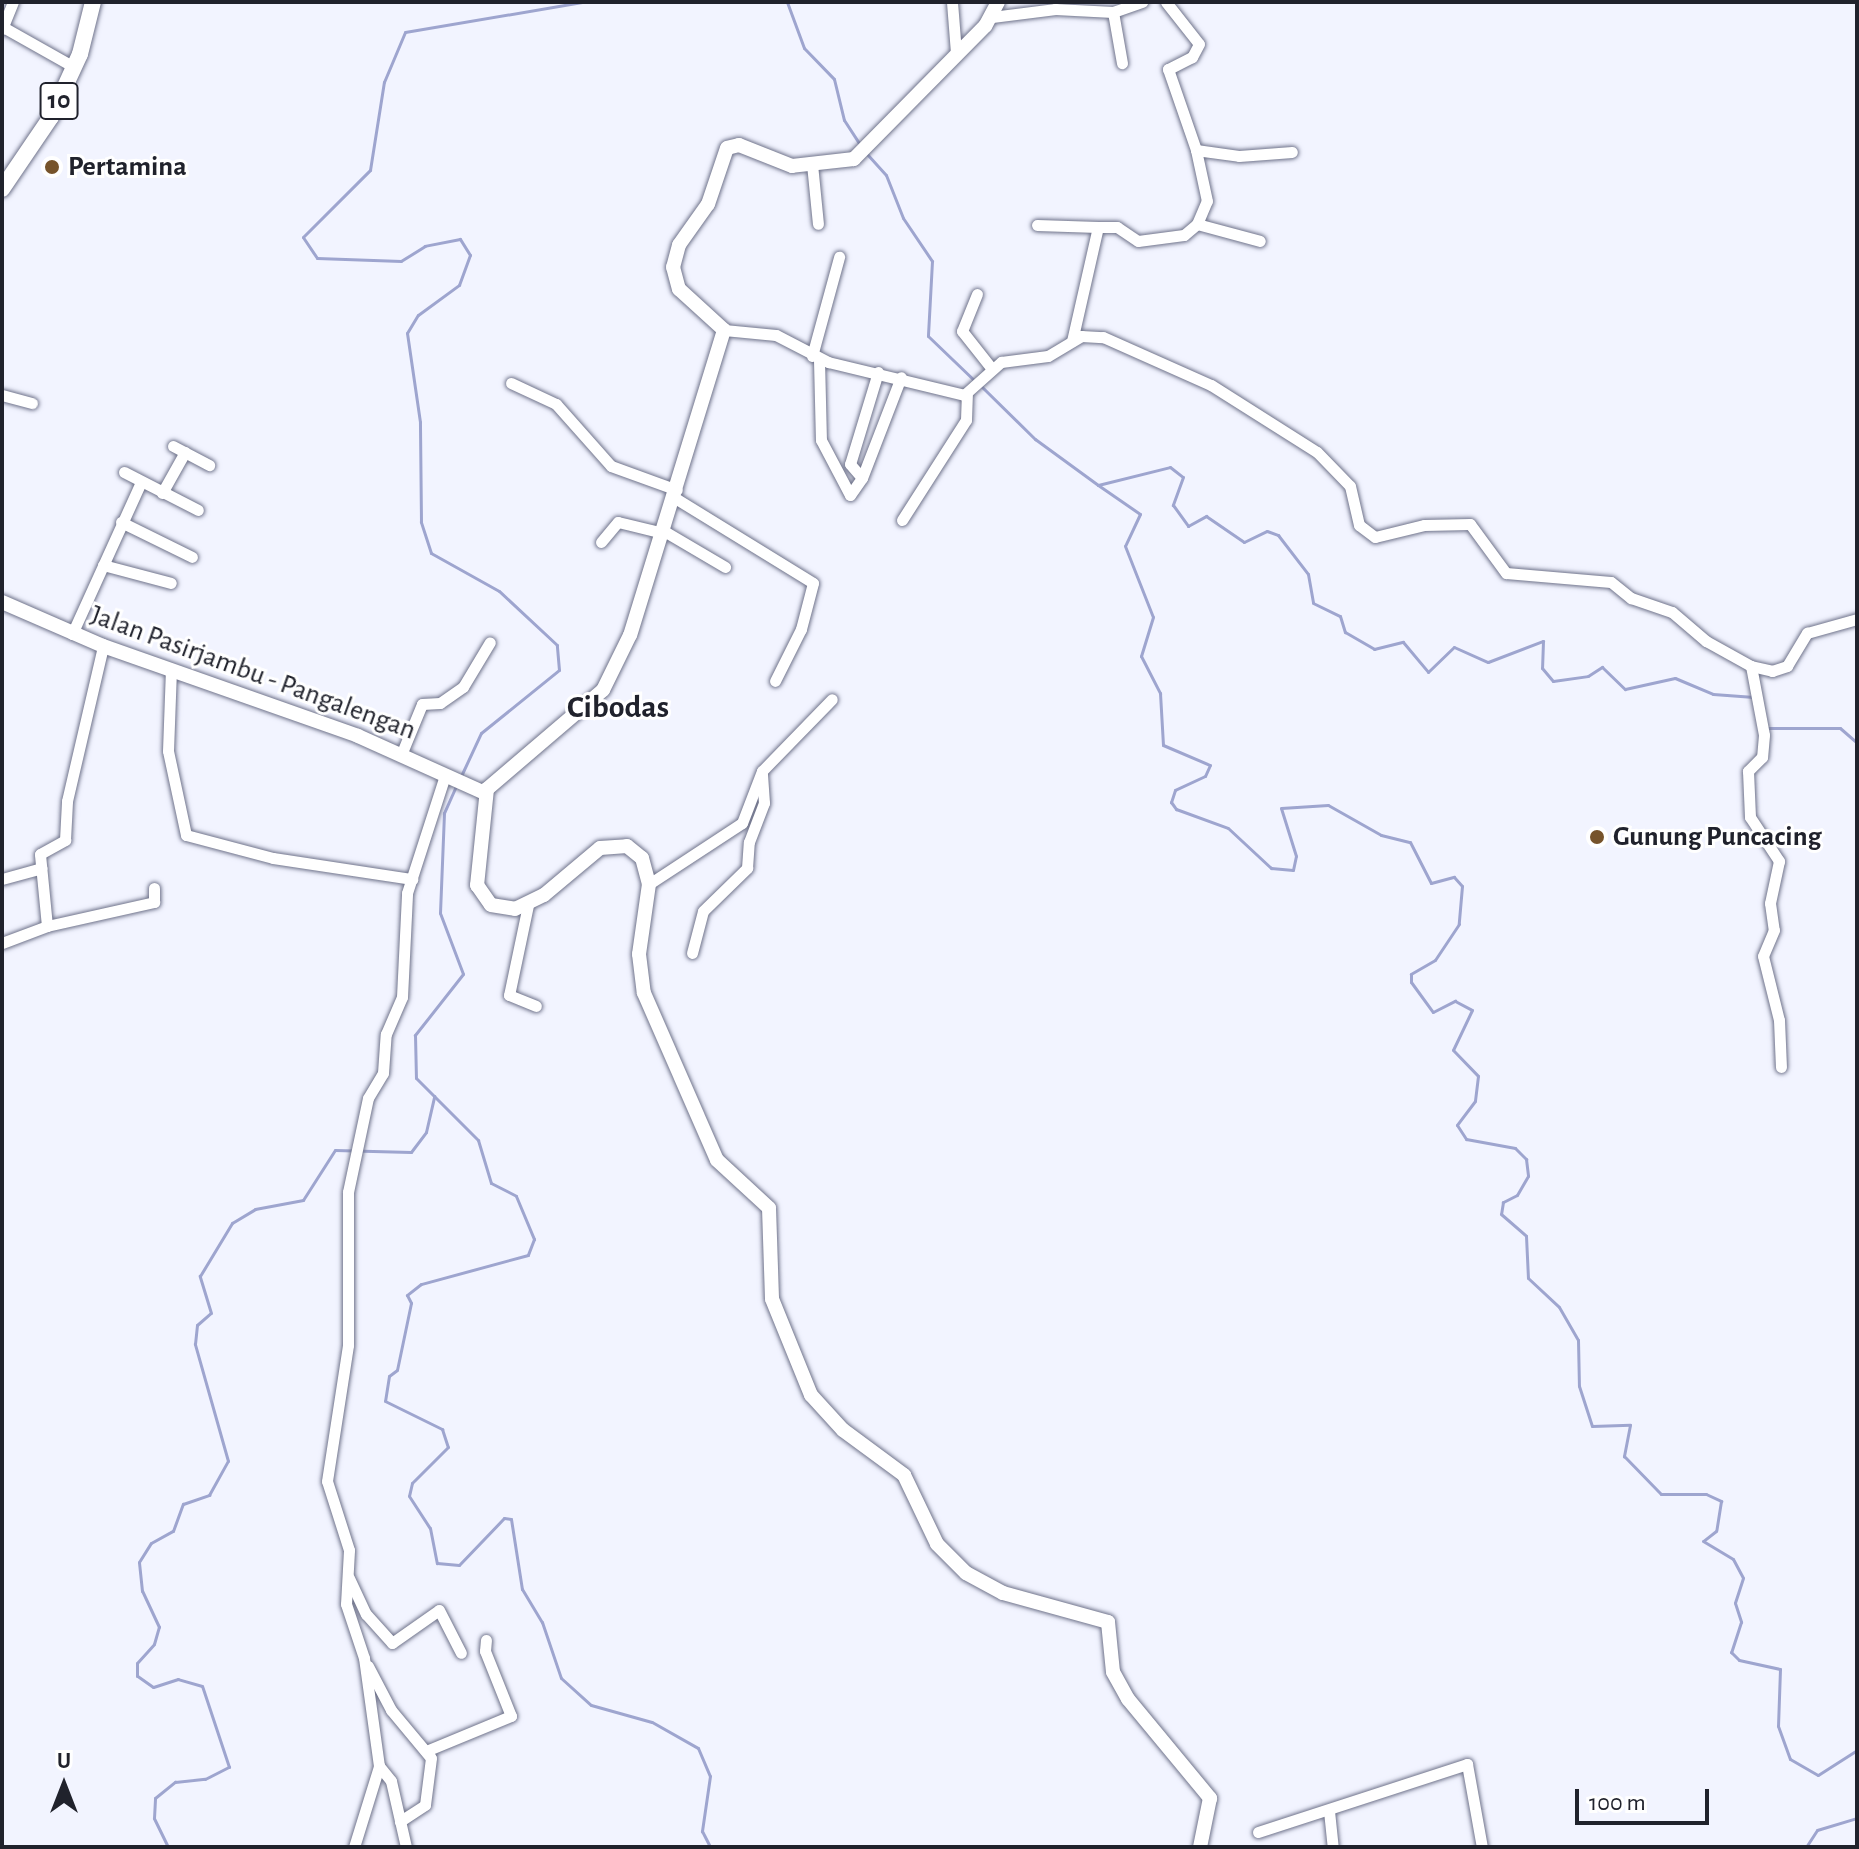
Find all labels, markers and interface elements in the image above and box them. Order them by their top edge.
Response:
road number: 10 [39,79,79,123]
place label: Pertamina [68,150,187,184]
marker: Pertamina [43,158,61,176]
street label: Jalan Pasirjambu - Pangalengan [86,598,420,748]
district label: Cibodas [567,688,669,726]
place label: Gunung Puncacing [1613,820,1821,854]
marker: Gunung Puncacing [1588,828,1606,846]
north arrow [24,1745,104,1825]
text: U [57,1750,71,1772]
scale bar [1579,1773,1713,1823]
text: 100 m [1589,1791,1646,1815]

